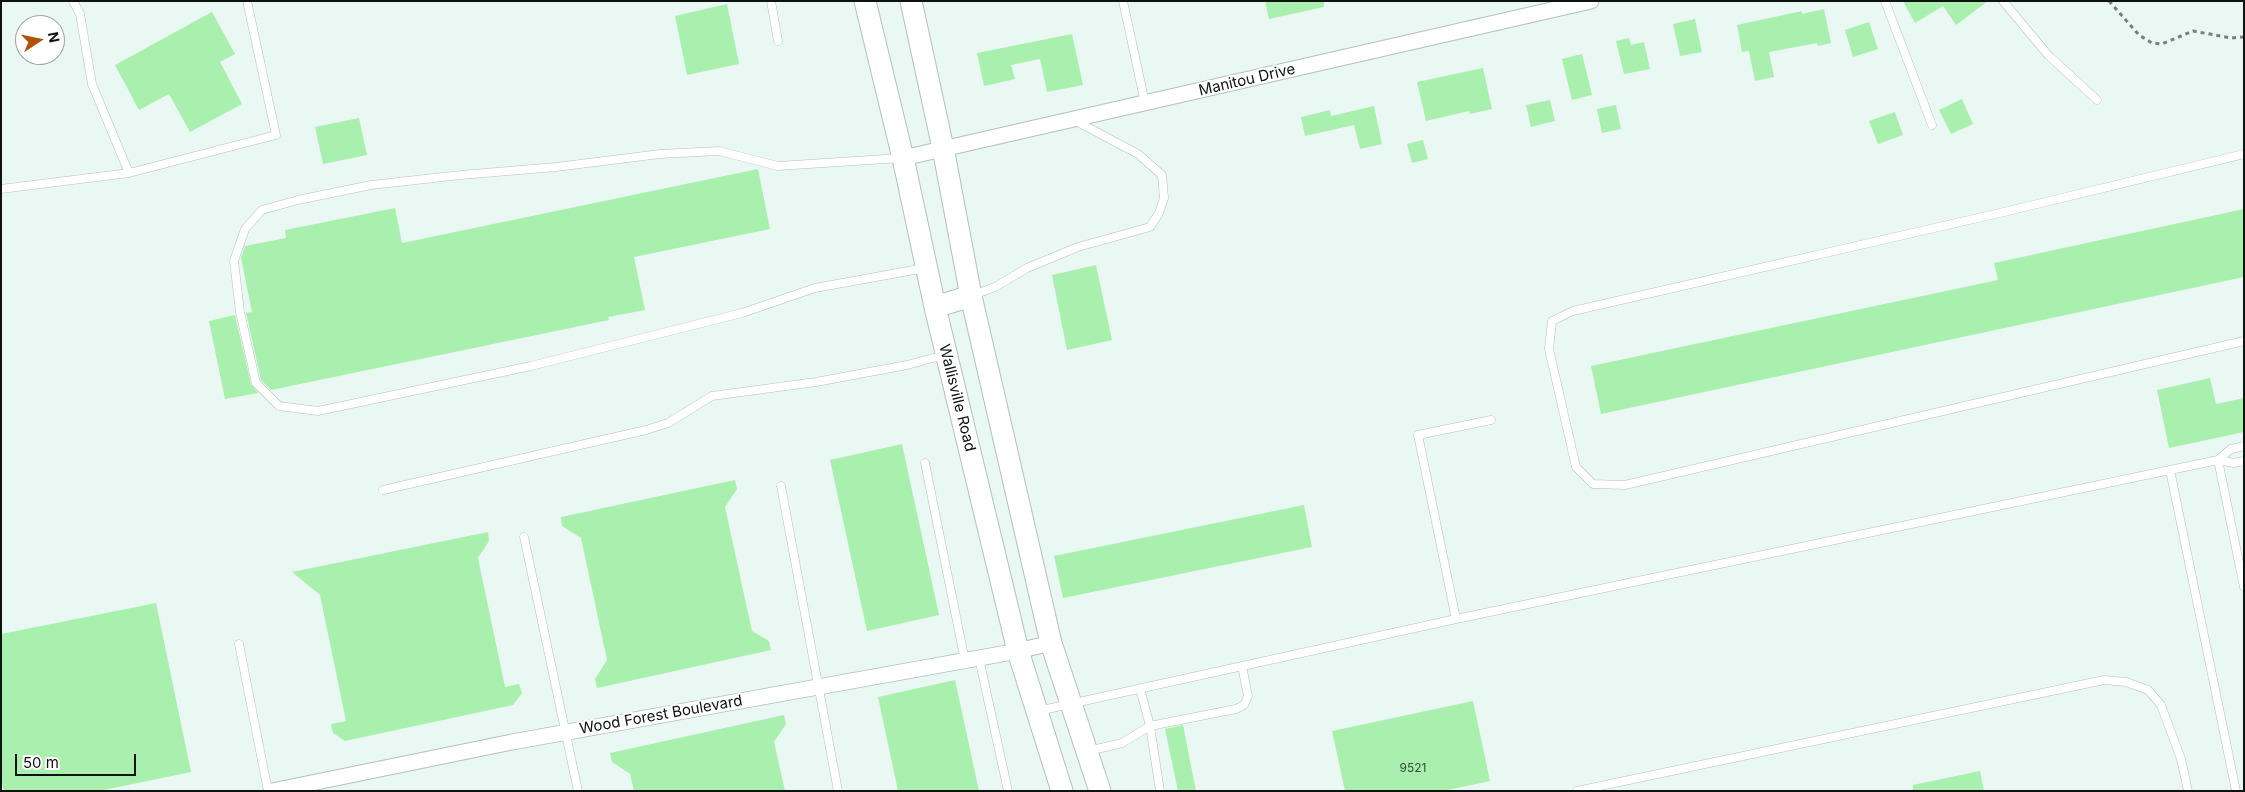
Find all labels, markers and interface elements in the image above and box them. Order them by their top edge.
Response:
north arrow [15,15,65,65]
text: N [45,30,64,44]
street label: Manitou Drive [1197,60,1297,100]
street label: Wallisville Road [935,343,979,453]
street label: Wood Forest Boulevard [578,692,744,738]
scale bar [18,744,139,776]
text: 50 m [23,753,59,772]
house number: 9521 [1400,761,1426,775]

